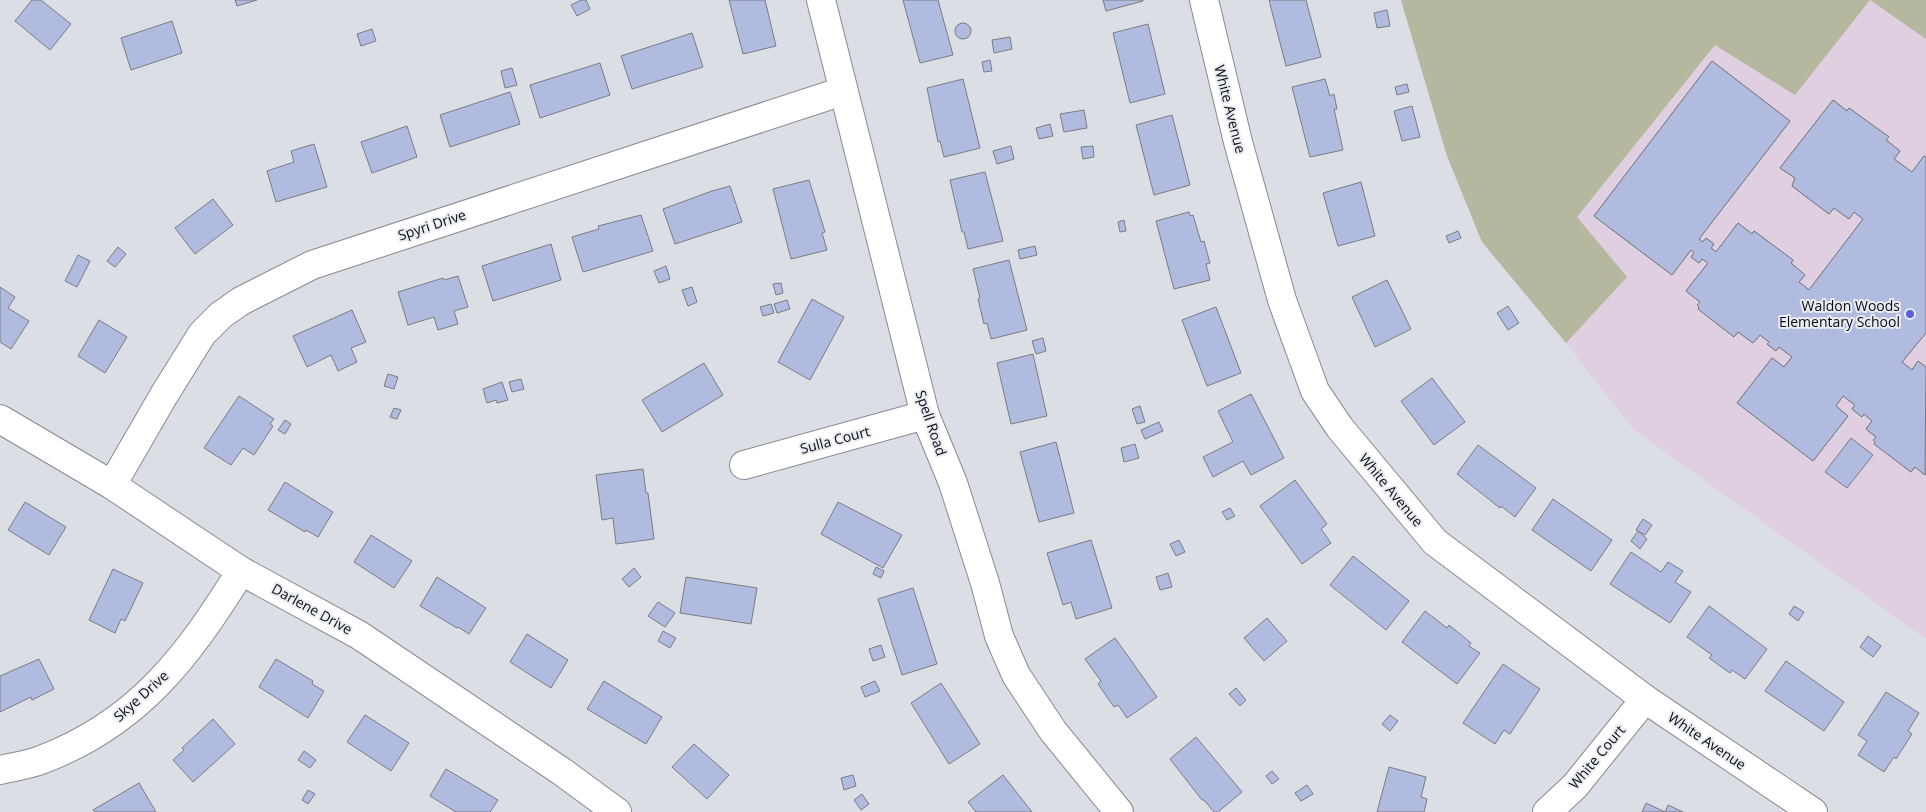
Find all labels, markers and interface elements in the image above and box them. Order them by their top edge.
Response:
street label: White Avenue [1210,63,1251,155]
street label: Spyri Drive [395,205,468,244]
place label: Waldon Woods Elementary School [1779,296,1900,331]
marker: Waldon Woods Elementary School [1904,308,1916,320]
street label: Spell Road [911,387,952,458]
street label: Sulla Court [798,421,872,458]
street label: White Avenue [1355,449,1428,530]
street label: Darlene Drive [269,579,356,639]
street label: Skye Drive [109,666,172,725]
street label: White Avenue [1665,707,1750,774]
street label: White Court [1564,721,1629,793]

